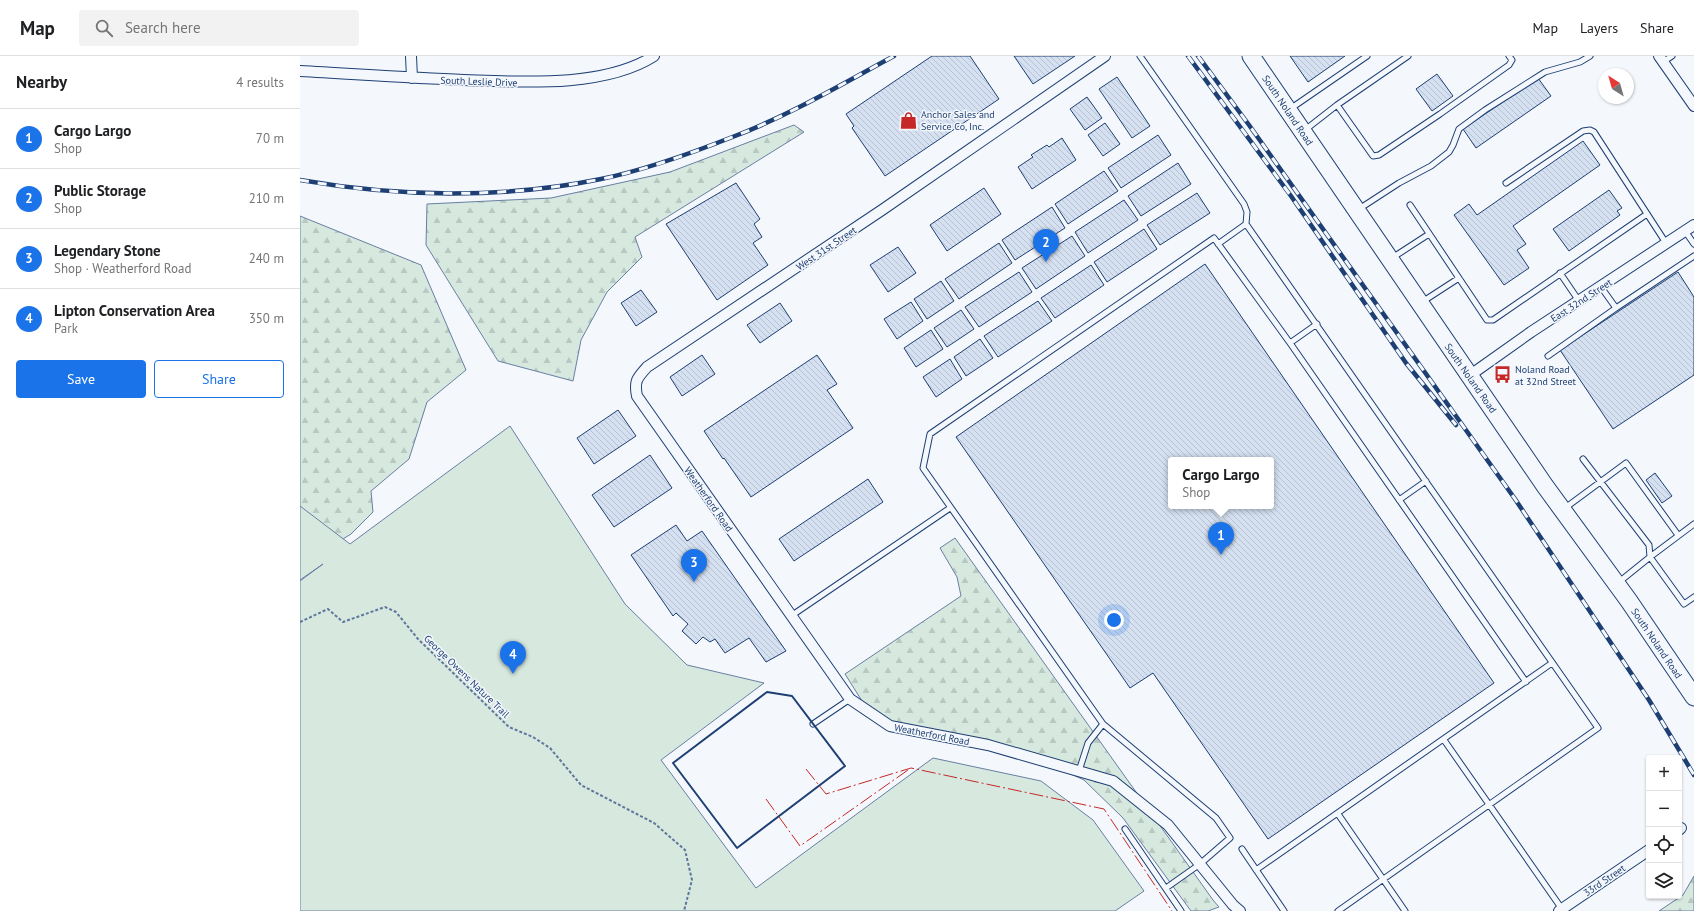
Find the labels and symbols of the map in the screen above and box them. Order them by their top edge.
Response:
north arrow [1598,68,1634,104]
street label: South Noland Road [1259,73,1316,148]
street label: South Leslie Drive [440,74,518,89]
place label: Anchor Sales and Service Co, Inc. [921,108,995,133]
shop icon: Anchor Sales and Service Co, Inc. [898,110,918,130]
street label: West 31st Street [794,223,859,273]
pin: 2 [1033,229,1059,262]
street label: East 32nd Street [1548,275,1615,325]
street label: South Noland Road [1442,341,1500,416]
place label: Noland Road at 32nd Street [1515,363,1577,388]
bus stop icon: Noland Road at 32nd Street [1492,365,1512,385]
street label: Weatherford Road [681,464,736,534]
pin: 1 [1208,522,1234,555]
pin: 3 [681,549,707,582]
street label: South Noland Road [1628,606,1685,681]
your location [1104,610,1124,630]
street label: George Owens Nature Trail [421,632,512,721]
pin: 4 [500,641,526,674]
street label: Weatherford Road [893,721,971,748]
street label: 33rd Street [1581,861,1628,899]

